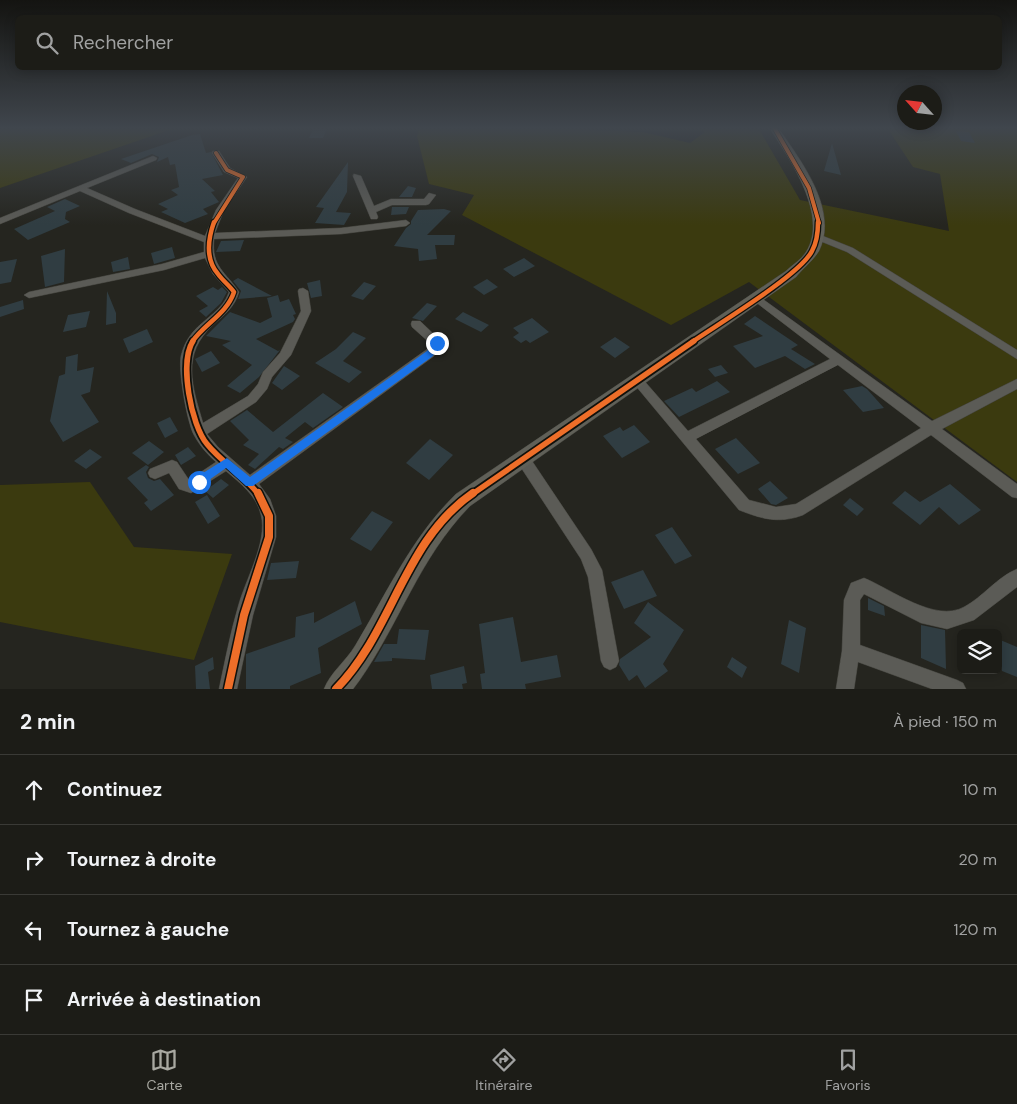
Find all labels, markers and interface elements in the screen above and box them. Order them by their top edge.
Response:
search box [15,15,1002,70]
icon: search [33,29,61,57]
text: Rechercher [73,30,173,55]
north arrow [897,85,942,130]
route end [426,332,449,355]
route start [188,471,211,494]
map controls [957,629,1002,674]
button: layers [957,629,1002,674]
text: 2 min [20,708,76,736]
text: À pied · 150 m [893,711,997,732]
icon: ahead [20,776,48,804]
text: Continuez [67,777,162,802]
text: 10 m [963,779,997,800]
icon: right [20,846,48,874]
text: Tournez à droite [67,847,217,872]
text: 20 m [958,849,997,870]
icon: left [20,916,48,944]
text: Tournez à gauche [67,917,229,942]
text: 120 m [953,919,997,940]
icon: arrive [20,986,48,1014]
text: Arrivée à destination [67,987,261,1012]
tab: Carte [146,1046,182,1094]
tab: Itinéraire [475,1046,532,1094]
tab: Favoris [825,1046,871,1094]

